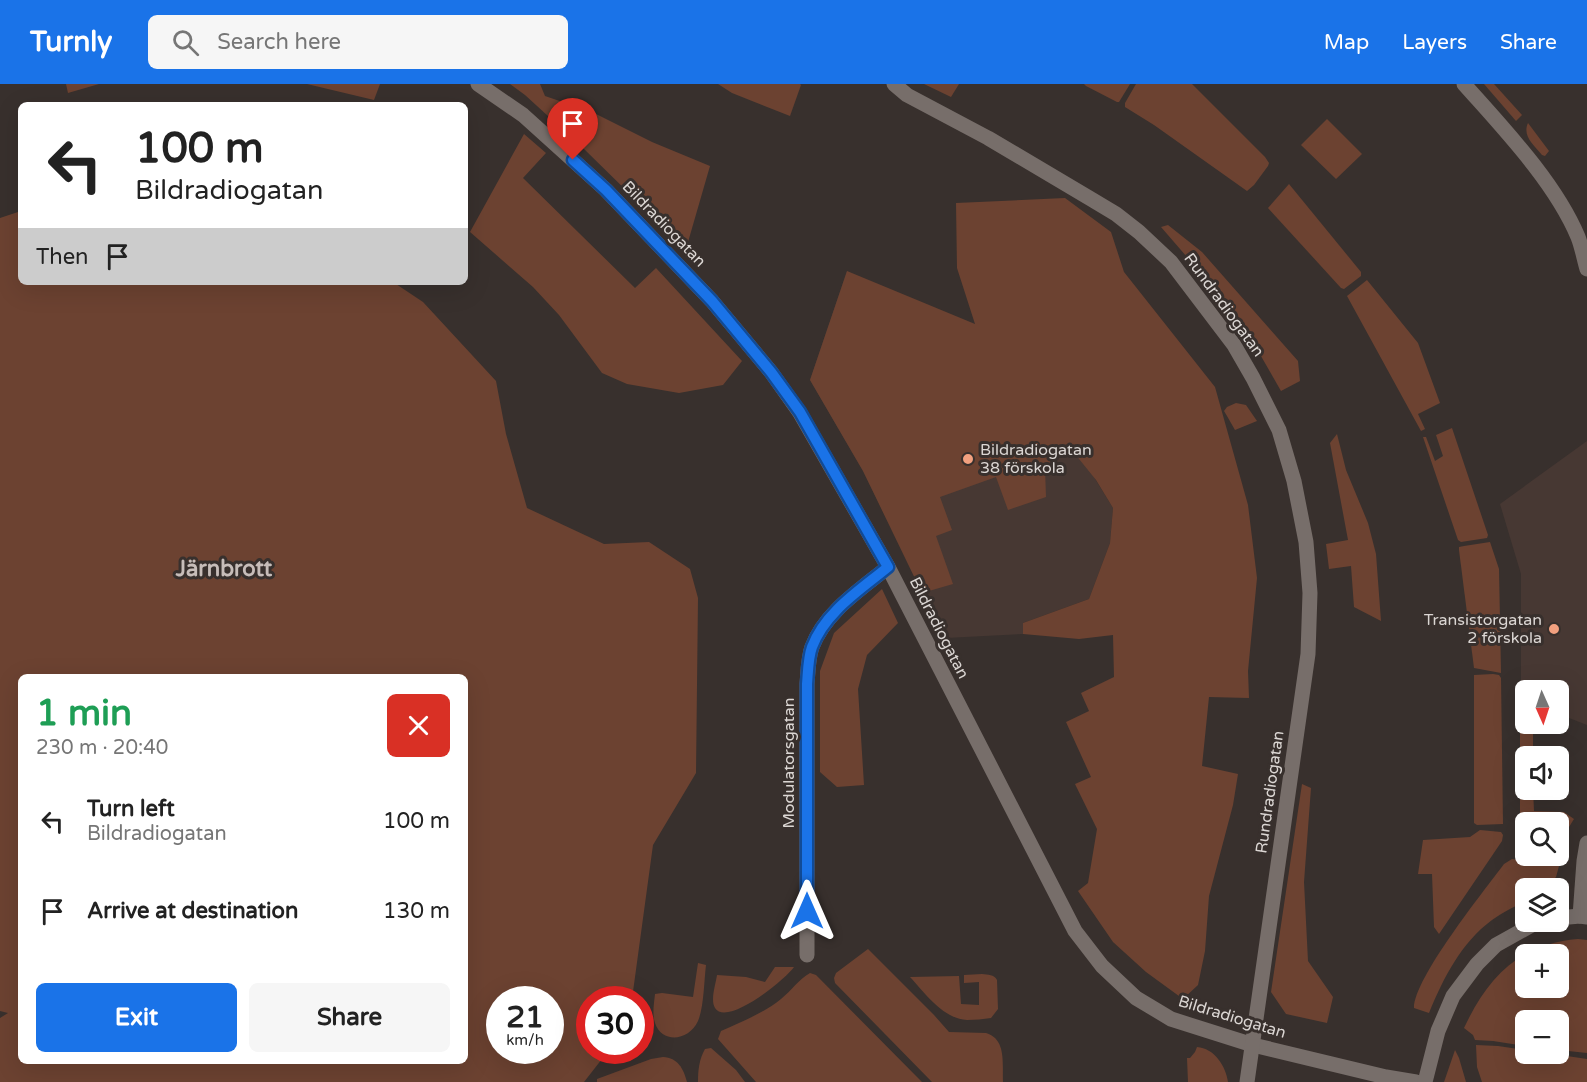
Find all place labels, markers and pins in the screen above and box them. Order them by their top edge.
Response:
pin [547,98,598,160]
place label: Bildradiogatan 38 förskola [980,440,1092,478]
marker: Bildradiogatan 38 förskola [961,452,975,466]
place label: Transistorgatan 2 förskola [1424,610,1542,648]
marker: Transistorgatan 2 förskola [1547,622,1561,636]

